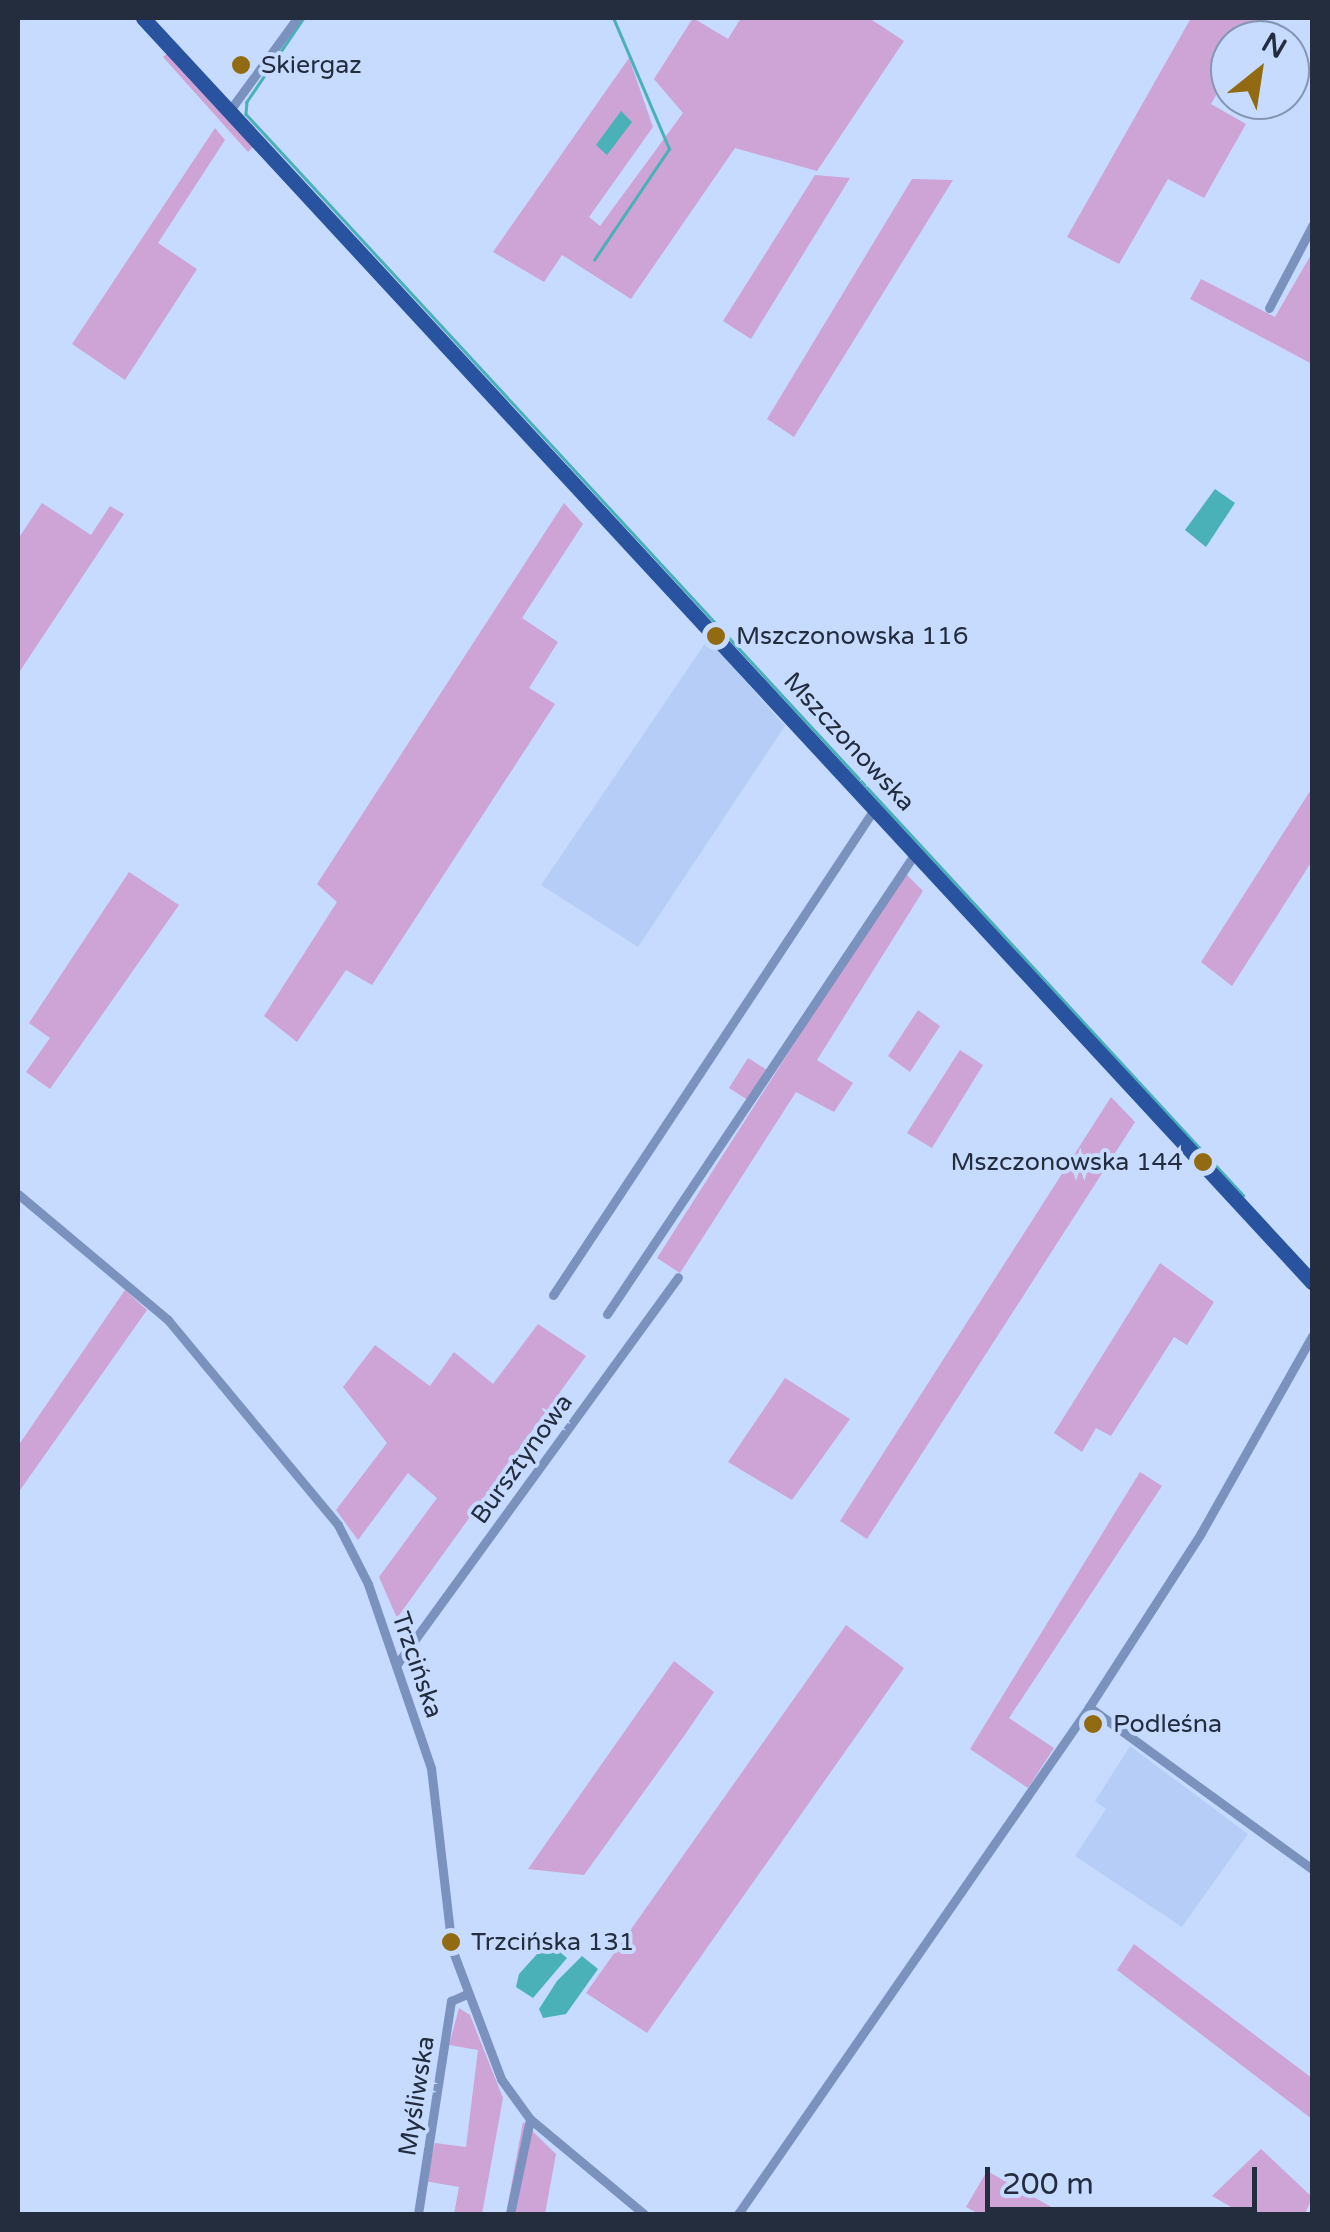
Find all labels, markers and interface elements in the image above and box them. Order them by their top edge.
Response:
north arrow [1210,20,1310,120]
text: N [1256,25,1292,66]
place label: Skiergaz [261,50,362,80]
marker: Skiergaz [230,54,252,76]
place label: Mszczonowska 116 [736,621,968,651]
marker: Mszczonowska 116 [705,625,727,647]
street label: Mszczonowska [777,666,921,818]
place label: Mszczonowska 144 [951,1147,1183,1177]
marker: Mszczonowska 144 [1192,1151,1214,1173]
street label: Bursztynowa [465,1388,579,1530]
street label: Trzcińska [385,1608,449,1722]
place label: Podleśna [1113,1709,1222,1739]
marker: Podleśna [1082,1713,1104,1735]
place label: Trzcińska 131 [471,1927,635,1957]
marker: Trzcińska 131 [440,1931,462,1953]
street label: Myśliwska [393,2034,441,2158]
scale bar [990,2147,1262,2209]
text: 200 m [1002,2166,1094,2203]

